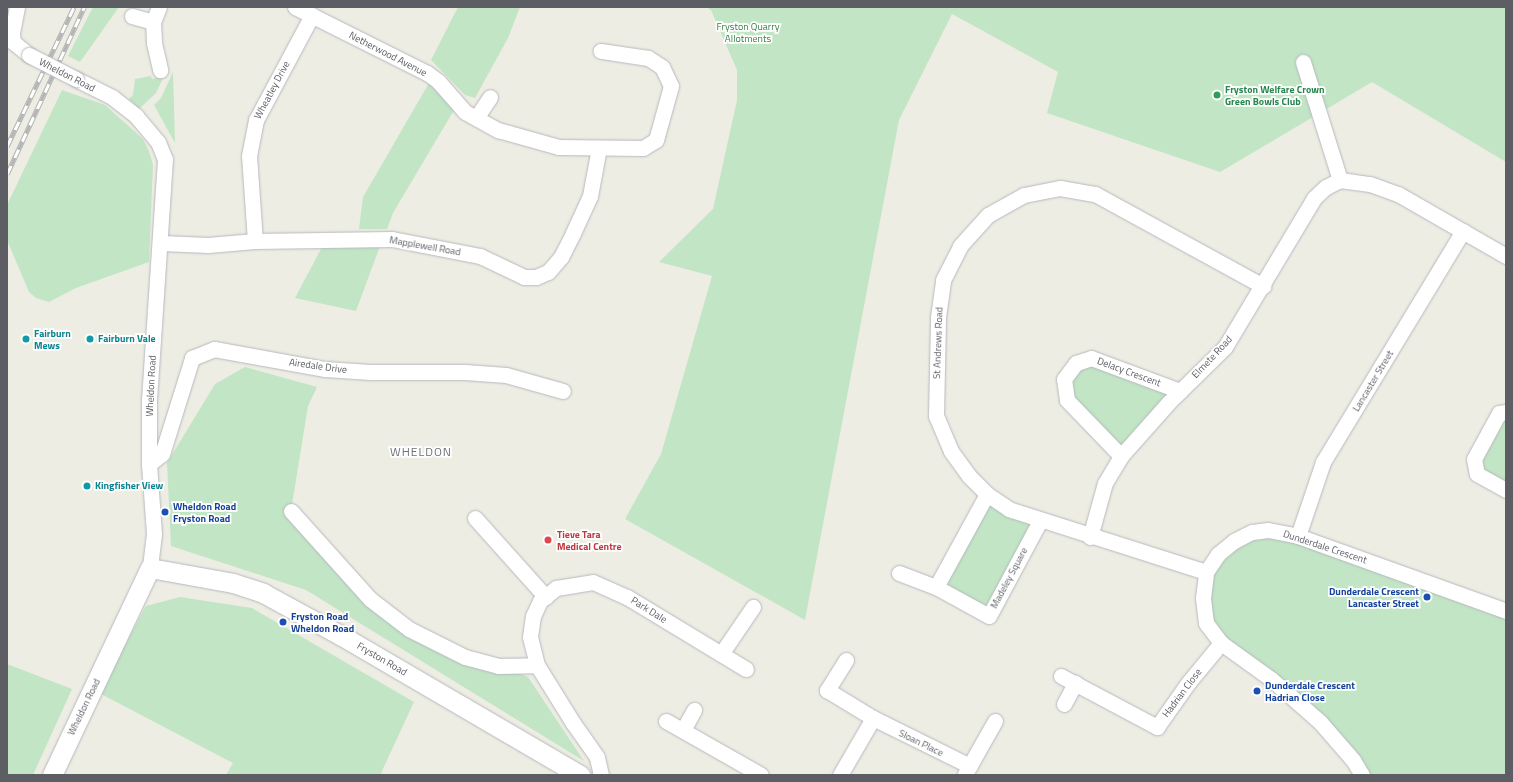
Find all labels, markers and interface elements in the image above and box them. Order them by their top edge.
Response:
park label: Fryston Quarry Allotments [717,20,779,44]
street label: Netherwood Avenue [347,29,429,79]
street label: Wheldon Road [37,56,97,94]
street label: Wheatley Drive [252,59,292,121]
place label: Fryston Welfare Crown Green Bowls Club [1225,83,1325,106]
marker: Fryston Welfare Crown Green Bowls Club [1212,90,1222,100]
street label: Mapplewell Road [388,234,462,258]
street label: St Andrews Road [931,307,945,379]
place label: Fairburn Mews [34,327,71,350]
place label: Fairburn Vale [98,333,156,345]
street label: Elmete Road [1189,333,1235,381]
marker: Fairburn Mews [21,334,31,344]
marker: Fairburn Vale [85,334,95,344]
street label: Lancaster Street [1350,348,1396,414]
street label: Wheldon Road [143,355,159,417]
street label: Delacy Crescent [1096,355,1162,389]
street label: Airedale Drive [288,356,348,376]
district label: WHELDON [390,445,452,459]
place label: Kingfisher View [95,480,163,492]
marker: Kingfisher View [82,481,92,491]
place label: Wheldon Road Fryston Road [173,500,236,524]
marker: Wheldon Road Fryston Road [160,507,170,517]
place label: Tieve Tara Medical Centre [557,528,622,552]
street label: Dunderdale Crescent [1282,528,1368,566]
marker: Tieve Tara Medical Centre [542,534,554,546]
street label: Madeley Square [988,545,1030,611]
place label: Dunderdale Crescent Lancaster Street [1329,585,1419,608]
marker: Dunderdale Crescent Lancaster Street [1422,592,1432,602]
street label: Park Dale [629,594,669,626]
place label: Fryston Road Wheldon Road [291,610,354,634]
marker: Fryston Road Wheldon Road [278,617,288,627]
street label: Fryston Road [355,640,409,678]
street label: Hadrian Close [1160,666,1204,720]
street label: Wheldon Road [65,677,103,737]
place label: Dunderdale Crescent Hadrian Close [1265,679,1355,702]
marker: Dunderdale Crescent Hadrian Close [1252,686,1262,696]
street label: Sloan Place [897,727,945,759]

